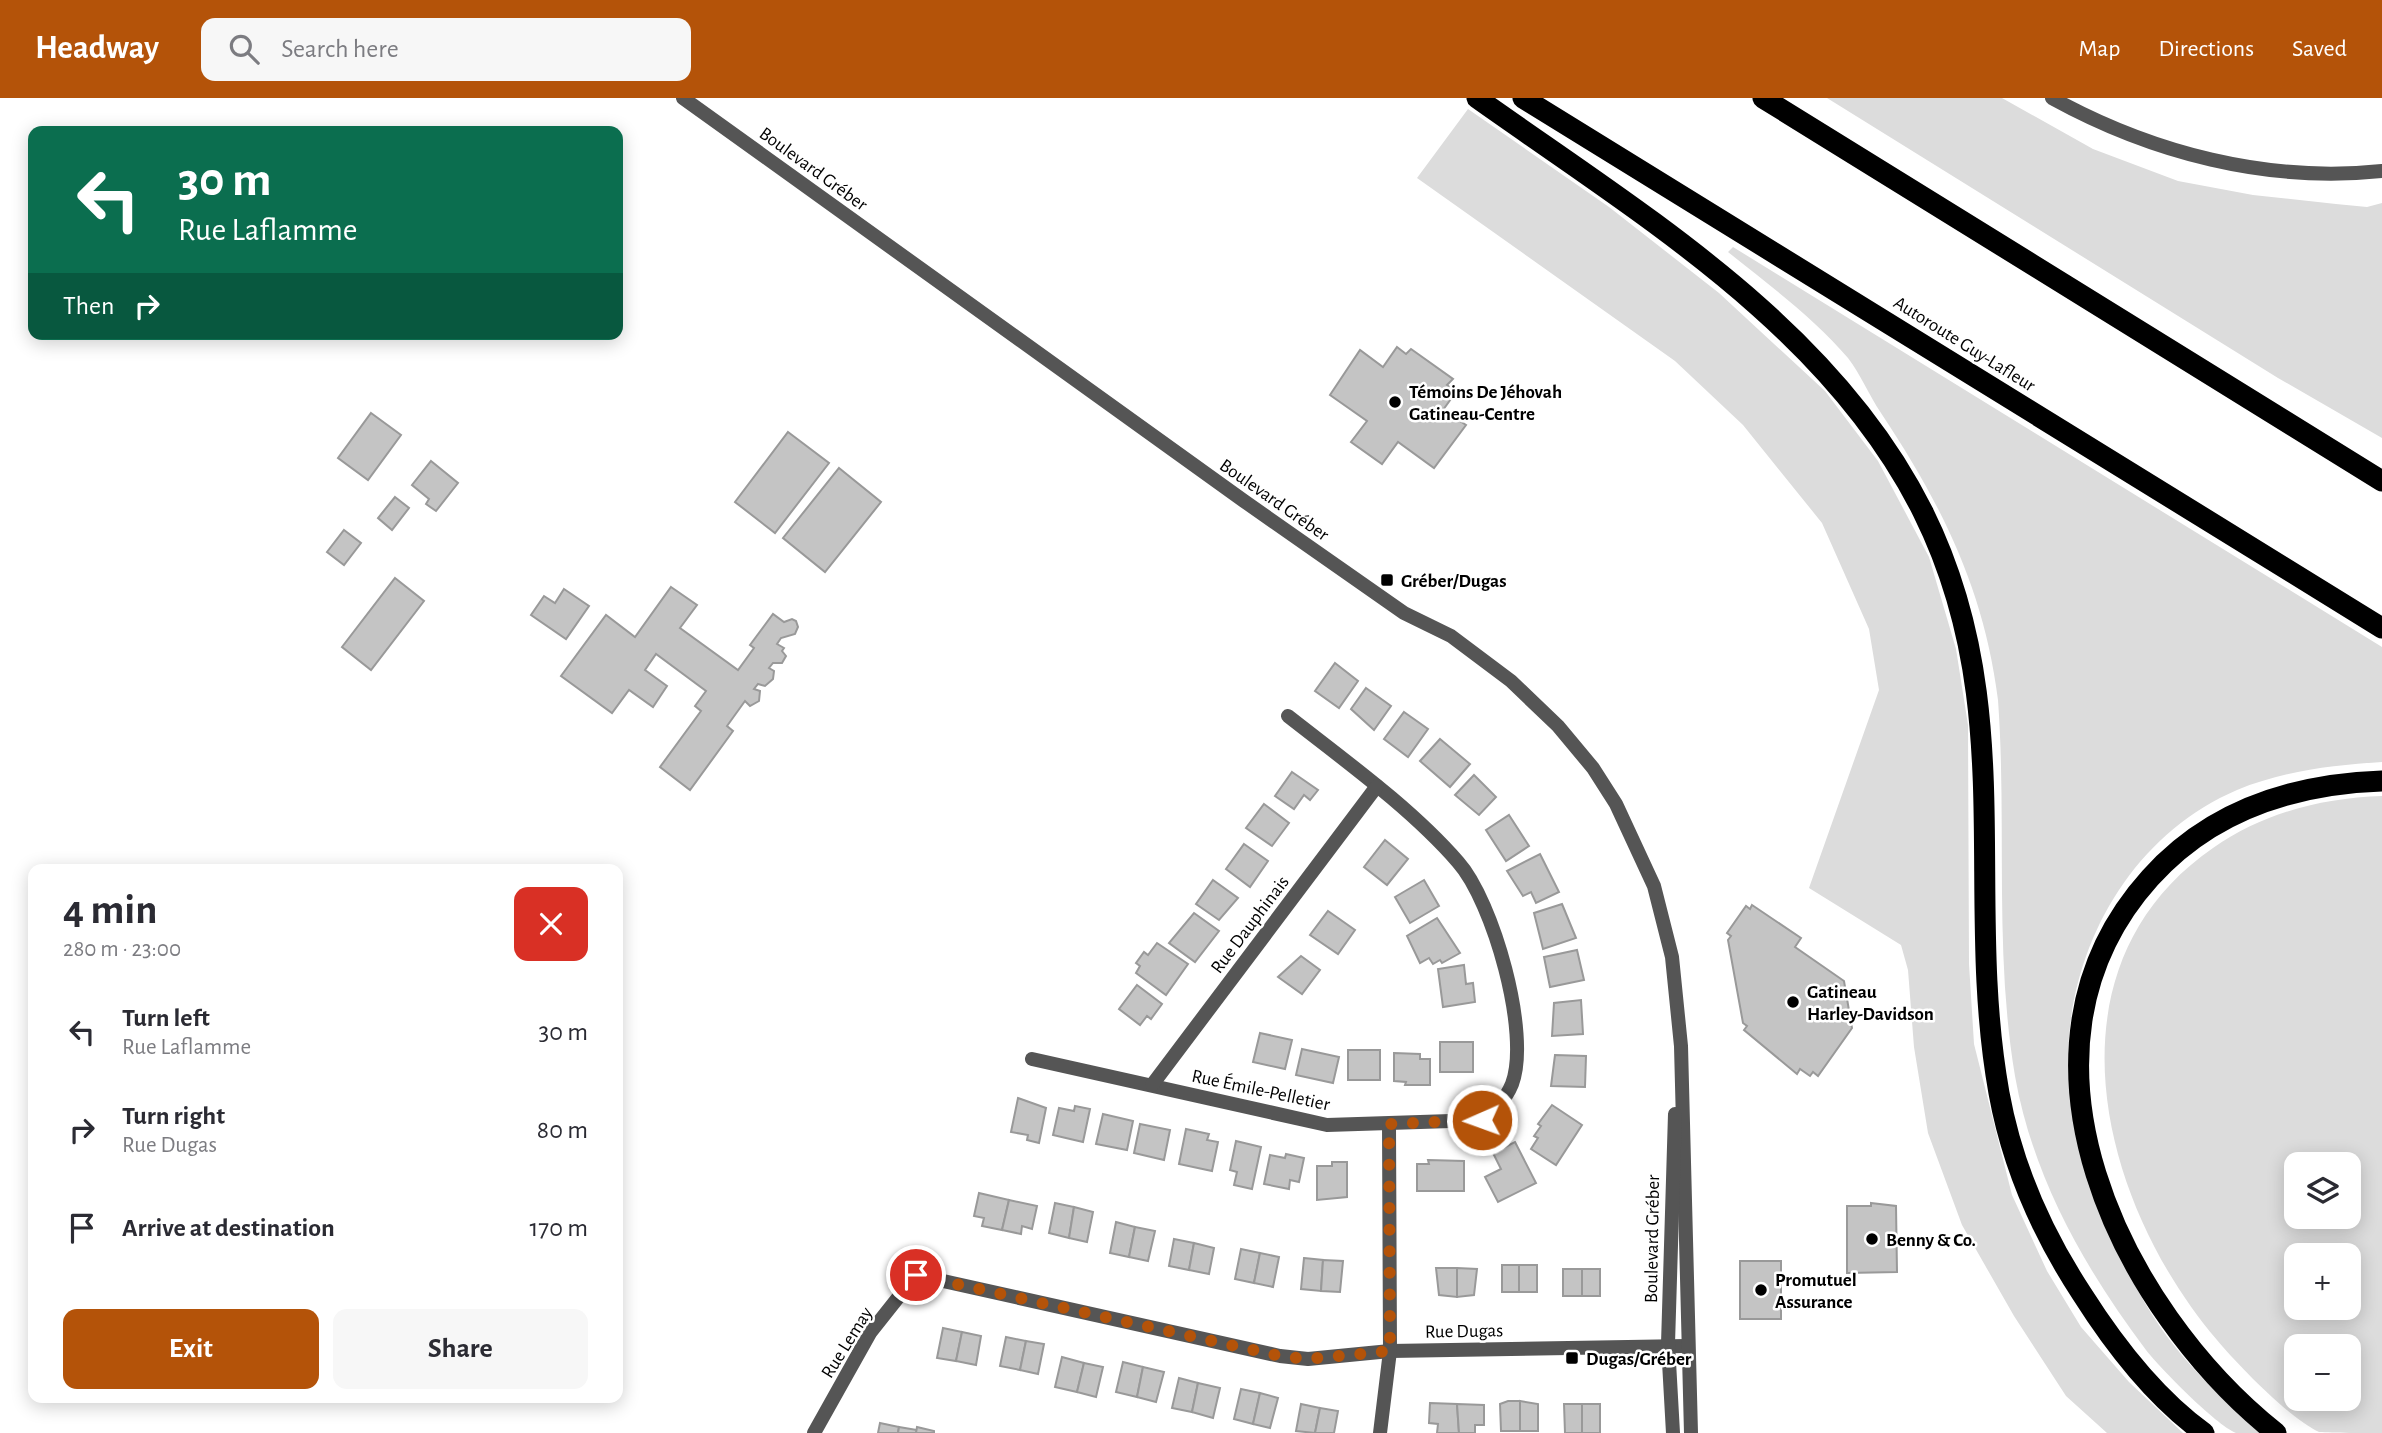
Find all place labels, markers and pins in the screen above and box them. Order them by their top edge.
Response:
place label: Témoins De Jéhovah Gatineau-Centre [1409,383,1562,424]
marker: Témoins De Jéhovah Gatineau-Centre [1387,394,1403,410]
marker: Gréber/Dugas [1379,572,1395,588]
place label: Gréber/Dugas [1401,572,1506,591]
place label: Gatineau Harley-Davidson [1807,983,1934,1024]
marker: Gatineau Harley-Davidson [1785,994,1801,1010]
marker: Benny & Co. [1864,1231,1880,1247]
place label: Benny & Co. [1886,1231,1976,1250]
pin [886,1245,946,1305]
place label: Promutuel Assurance [1775,1271,1857,1312]
marker: Promutuel Assurance [1753,1282,1769,1298]
marker: Dugas/Gréber [1564,1350,1580,1366]
place label: Dugas/Gréber [1586,1350,1692,1369]

